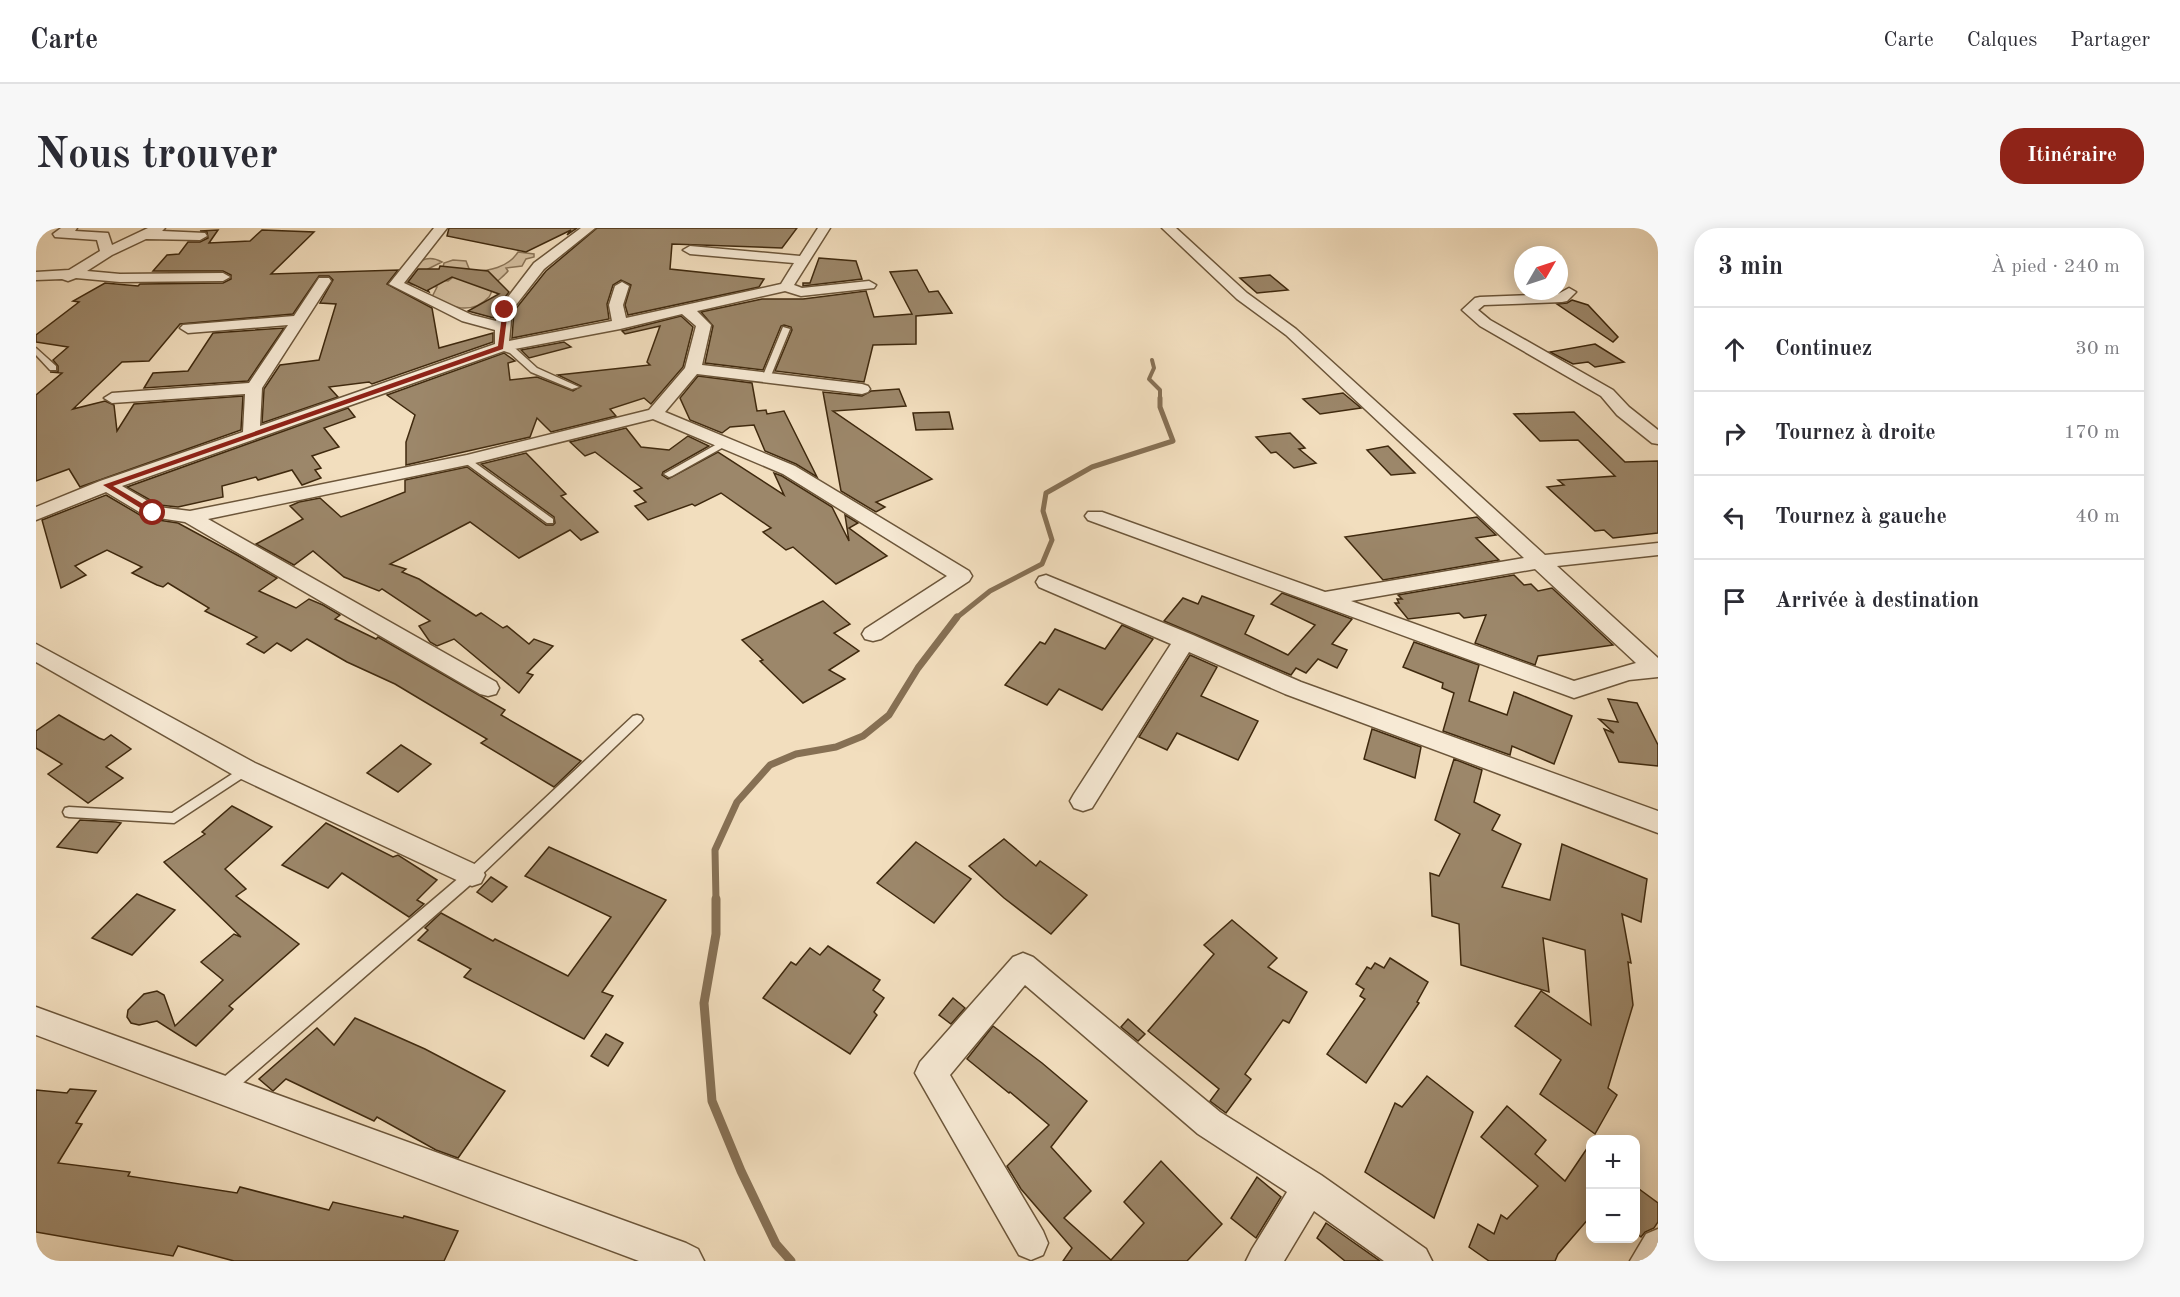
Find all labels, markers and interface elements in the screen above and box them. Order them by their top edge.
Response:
text: Carte [30,27,98,55]
text: Carte [1884,30,1934,51]
text: Calques [1967,30,2037,51]
text: Partager [2070,30,2150,51]
button: Itinéraire [2000,128,2144,184]
text: Nous trouver [36,135,278,177]
north arrow [1514,246,1568,300]
text: 3 min [1718,254,1783,280]
text: À pied · 240 m [1991,257,2120,277]
route end [491,296,517,322]
icon: ahead [1718,333,1751,366]
text: Continuez [1775,338,1872,360]
text: 30 m [2075,339,2120,359]
icon: right [1718,417,1751,450]
text: Tournez à droite [1775,422,1936,444]
text: 170 m [2064,423,2120,443]
route start [139,499,165,525]
icon: left [1718,501,1751,534]
text: Tournez à gauche [1775,506,1947,528]
text: 40 m [2075,507,2120,527]
icon: arrive [1718,585,1751,618]
text: Arrivée à destination [1775,590,1979,612]
map controls [1586,1135,1640,1243]
button: + [1586,1135,1640,1189]
button: − [1586,1189,1640,1243]

